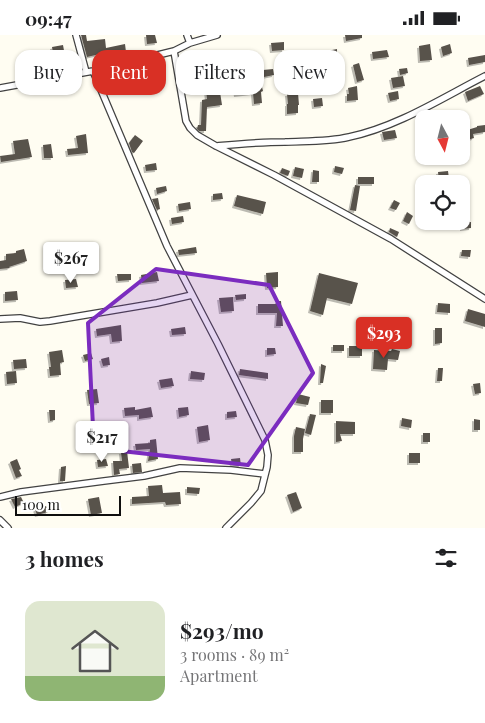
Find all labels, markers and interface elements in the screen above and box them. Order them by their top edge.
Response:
text: 09:47 [25,5,72,31]
chip: Buy [15,50,82,95]
chip: Rent [92,50,166,95]
chip: Filters [176,50,264,95]
chip: New [274,50,345,95]
north arrow [415,110,470,165]
map controls [415,110,470,230]
button: locate [415,175,470,230]
pin: $267 [41,241,101,284]
text: $267 [54,247,88,268]
pin: $293 [354,317,414,359]
text: $293 [367,322,401,343]
pin: $217 [72,421,132,463]
text: $217 [87,426,117,447]
scale bar [15,493,121,516]
text: 100 m [22,495,60,514]
text: 3 homes [25,544,104,572]
icon: filters [432,544,460,572]
text: $293/mo [180,616,264,644]
icon: home [65,621,125,681]
text: 3 rooms · 89 m² [180,644,289,665]
text: Apartment [180,665,258,686]

